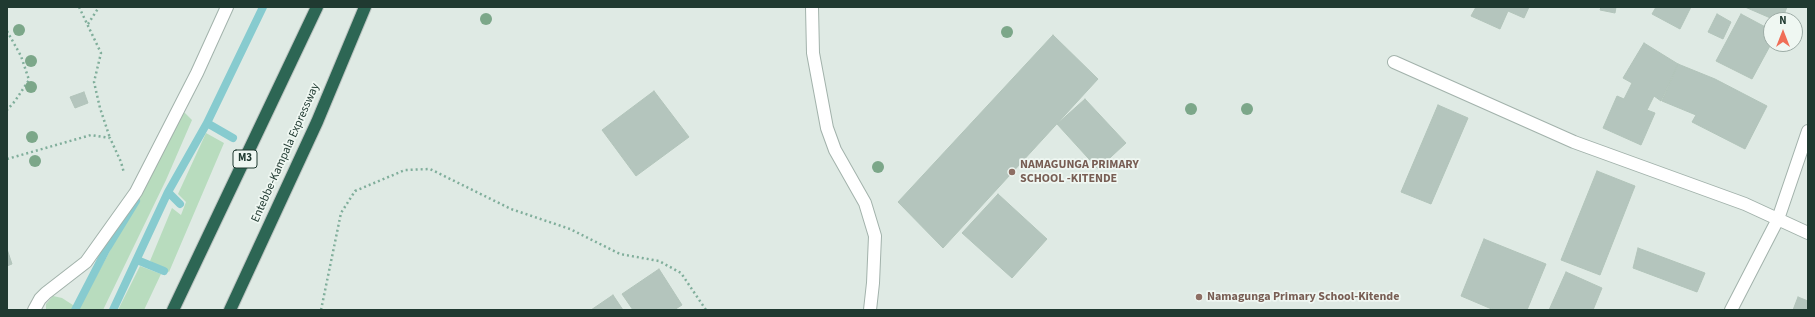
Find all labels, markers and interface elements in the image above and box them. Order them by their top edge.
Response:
north arrow [1763,12,1803,52]
text: N [1779,13,1787,28]
street label: Entebbe-Kampala Expressway [249,81,323,225]
road number: M3 [233,150,257,168]
place label: NAMAGUNGA PRIMARY SCHOOL -KITENDE [1020,158,1139,186]
marker: NAMAGUNGA PRIMARY SCHOOL -KITENDE [1007,167,1017,177]
place label: Namagunga Primary School-Kitende [1207,290,1399,304]
marker: Namagunga Primary School-Kitende [1194,292,1204,302]

